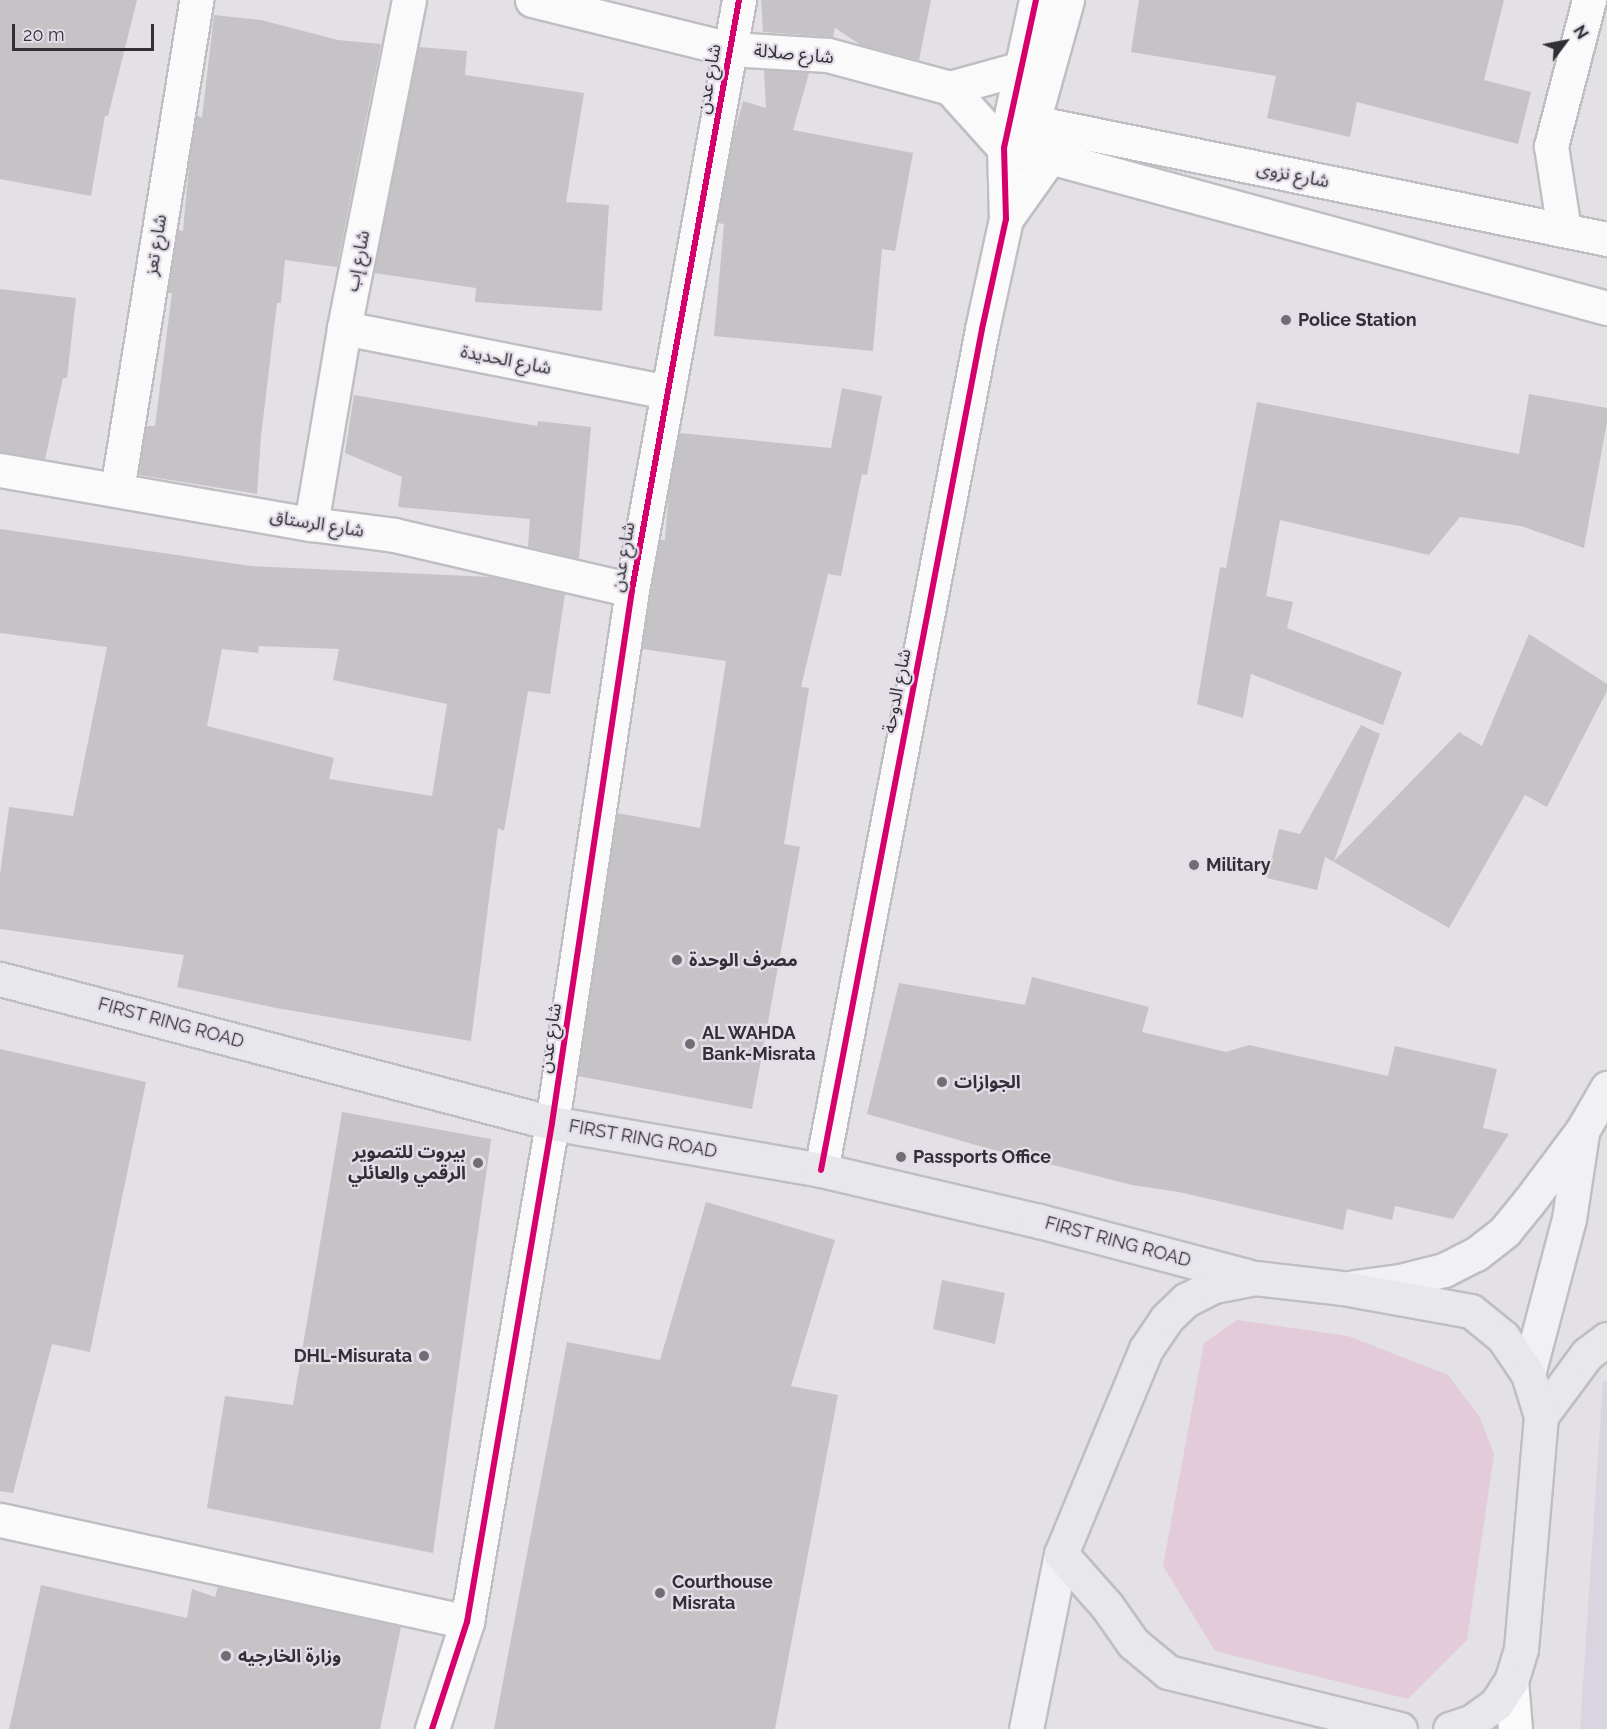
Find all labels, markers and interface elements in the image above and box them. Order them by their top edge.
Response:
scale bar [15,12,158,50]
north arrow [1535,12,1595,72]
text: N [1569,22,1592,42]
text: 20 m [23,24,65,45]
street label: شارع صلالة [753,40,835,68]
street label: شارع عدن [692,42,726,116]
street label: شارع نزوى [1255,157,1331,193]
street label: شارع تعز [141,213,171,277]
street label: شارع إب [342,229,374,293]
place label: Police Station [1298,309,1417,331]
marker: Police Station [1279,313,1293,327]
street label: شارع الحديدة [459,341,553,379]
street label: شارع الرستاق [268,506,366,542]
street label: شارع عدن [606,520,640,594]
street label: شارع الدوحة [878,647,916,735]
place label: Military [1206,854,1271,876]
marker: Military [1187,858,1201,872]
place label: مصرف الوحدة [689,949,798,971]
marker: مصرف الوحدة [670,953,684,967]
street label: FIRST RING ROAD [95,993,247,1053]
street label: شارع عدن [534,1001,566,1075]
place label: AL WAHDA Bank-Misrata [702,1023,816,1066]
marker: AL WAHDA Bank-Misrata [683,1037,697,1051]
place label: الجوازات [954,1071,1021,1093]
marker: الجوازات [935,1075,949,1089]
street label: FIRST RING ROAD [567,1115,719,1163]
place label: بيروت للتصوير الرقمي والعائلي [348,1142,466,1184]
place label: Passports Office [913,1146,1051,1168]
marker: Passports Office [894,1150,908,1164]
marker: بيروت للتصوير الرقمي والعائلي [471,1156,485,1170]
street label: FIRST RING ROAD [1042,1212,1194,1272]
place label: DHL-Misurata [294,1345,412,1367]
marker: DHL-Misurata [417,1349,431,1363]
place label: Courthouse Misrata [672,1572,773,1614]
marker: Courthouse Misrata [653,1586,667,1600]
place label: وزارة الخارجيه [238,1645,341,1667]
marker: وزارة الخارجيه [219,1649,233,1663]

